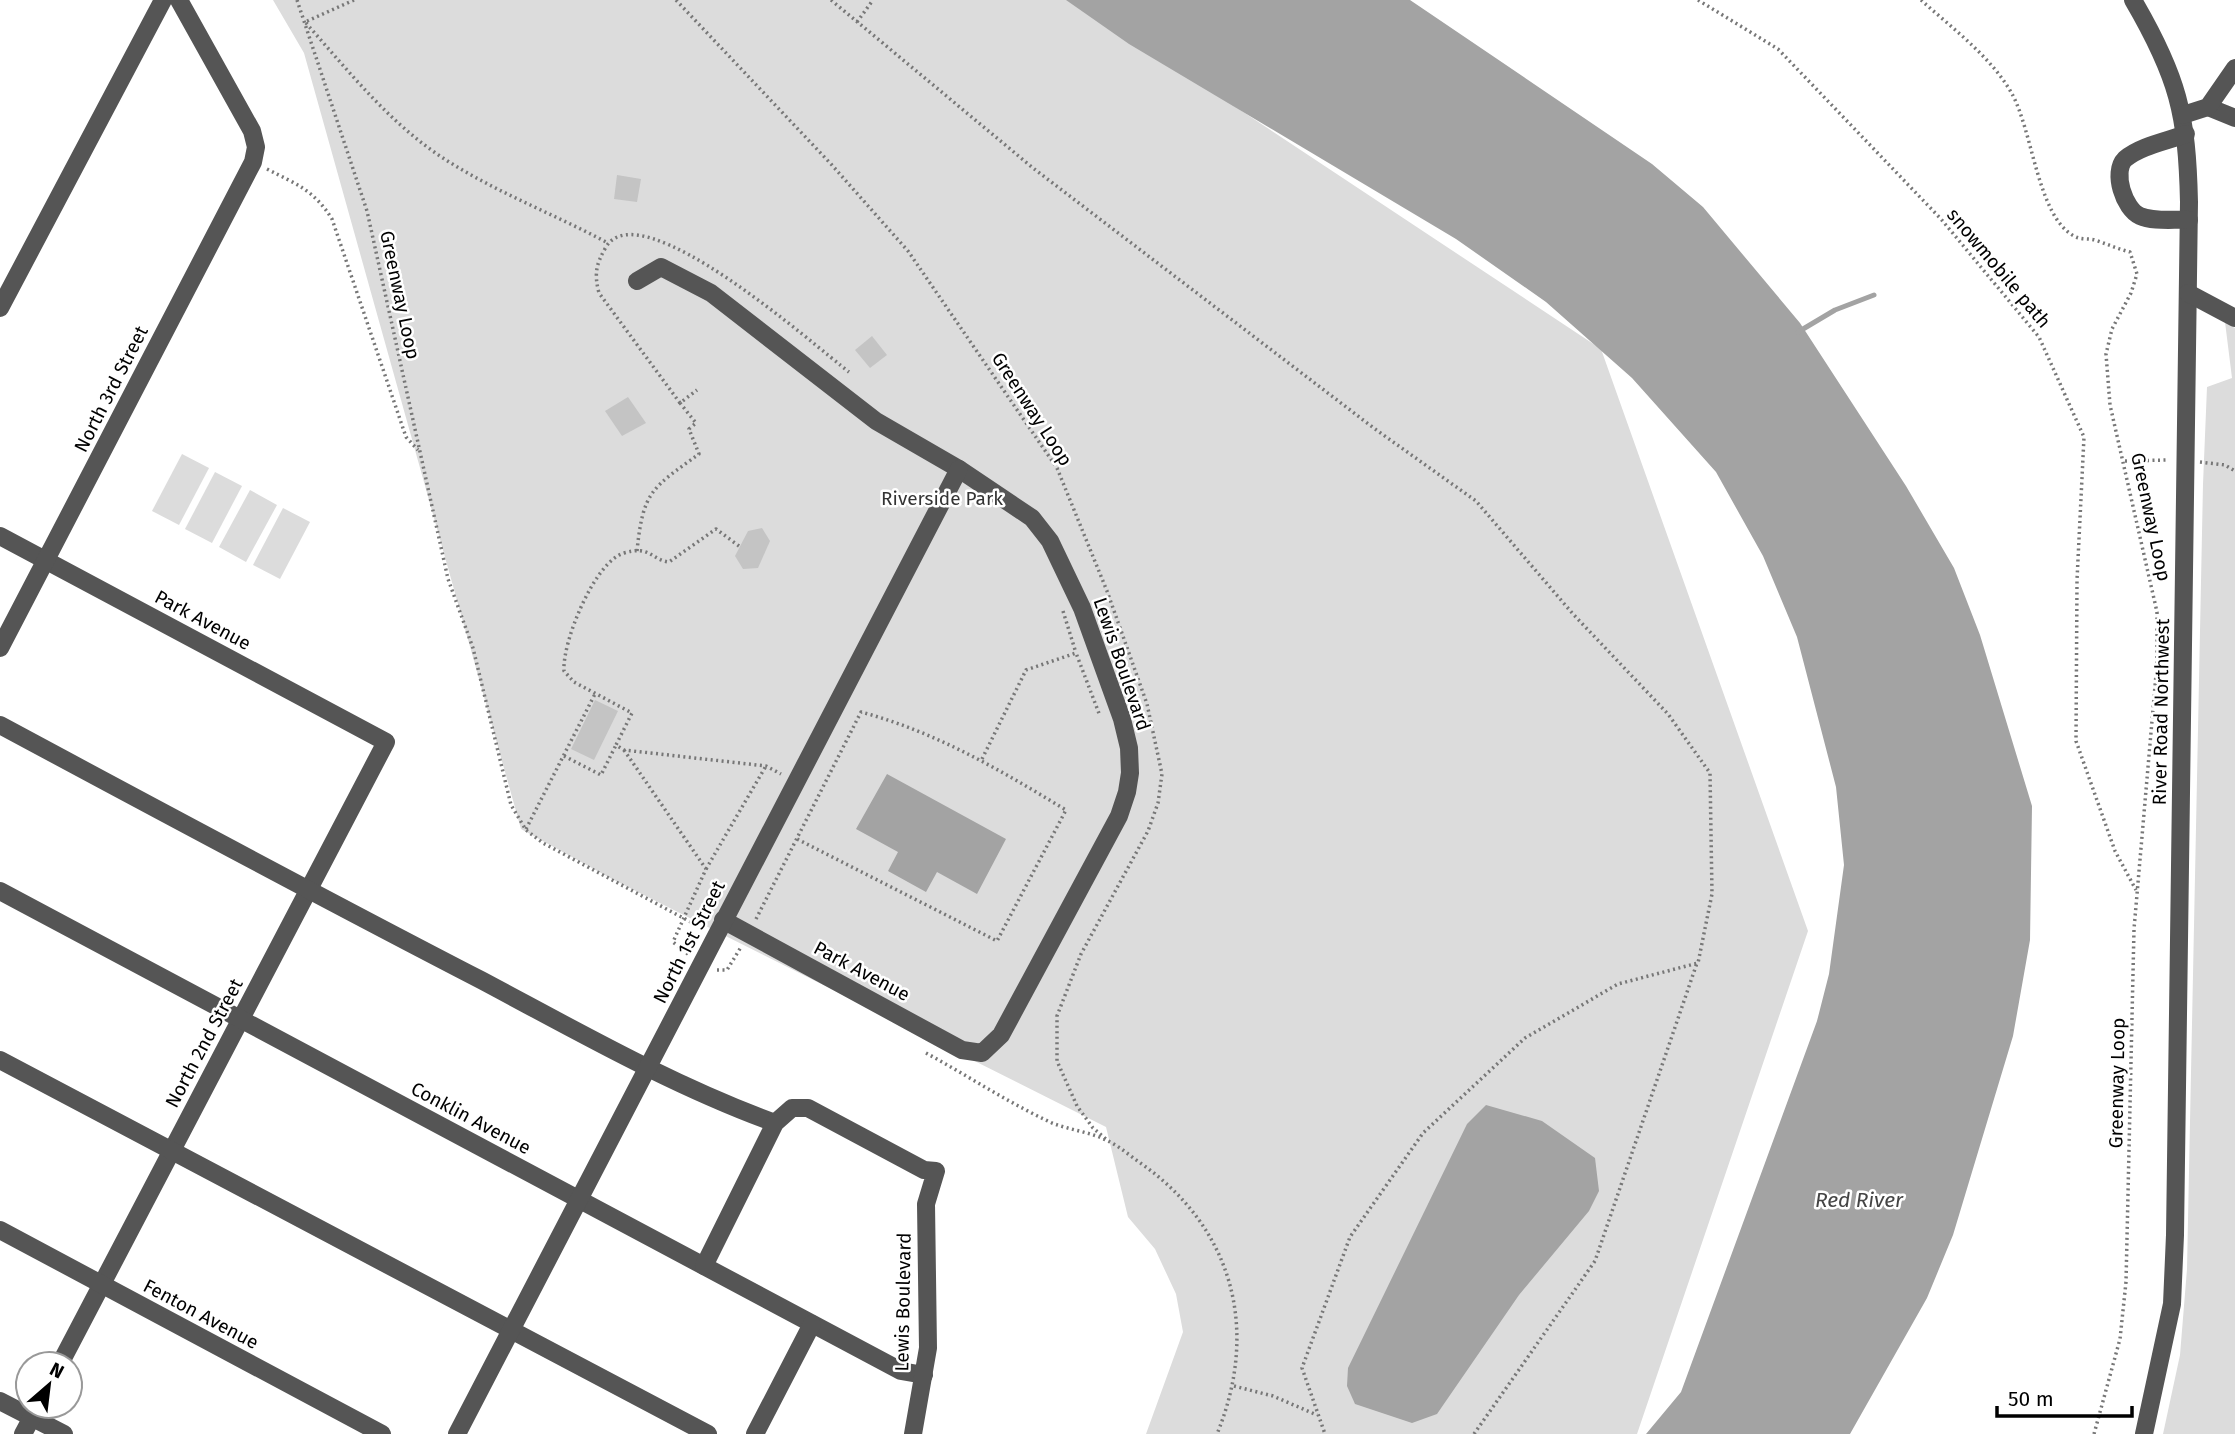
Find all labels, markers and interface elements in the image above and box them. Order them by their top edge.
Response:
street label: snowmobile path [1942,204,2056,332]
street label: Greenway Loop [375,229,425,361]
street label: North 3rd Street [69,322,153,456]
street label: Greenway Loop [987,348,1077,470]
street label: Greenway Loop [2126,451,2176,583]
park label: Riverside Park [881,487,1003,510]
street label: Park Avenue [151,585,255,655]
street label: Lewis Boulevard [1088,594,1156,734]
street label: River Road Northwest [2148,618,2174,806]
street label: North 1st Street [648,877,730,1007]
street label: Park Avenue [810,936,914,1006]
street label: North 2nd Street [160,974,248,1111]
street label: Greenway Loop [2104,1017,2130,1149]
street label: Conklin Avenue [407,1077,535,1159]
water label: Red River [1815,1187,1904,1213]
street label: Lewis Boulevard [890,1232,916,1372]
street label: Fenton Avenue [140,1274,262,1354]
north arrow [14,1350,84,1420]
text: N [46,1357,68,1384]
scale bar [1997,1374,2132,1418]
text: 50 m [2008,1386,2054,1412]

